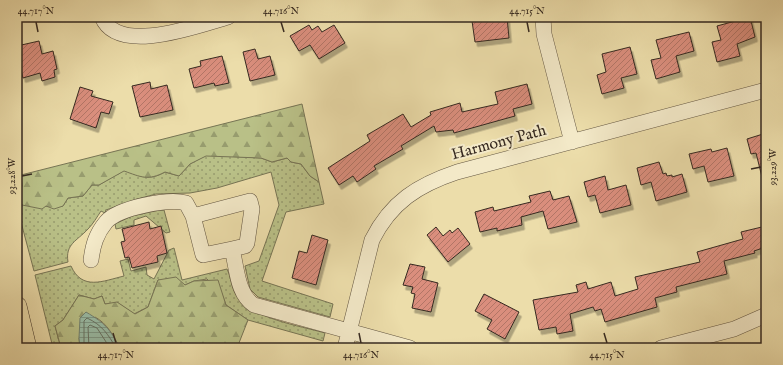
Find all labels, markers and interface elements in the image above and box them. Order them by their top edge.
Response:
text: 44.717°N [18,5,55,18]
text: 44.716°N [263,5,299,18]
text: 44.715°N [509,5,545,18]
street label: Harmony Path [449,121,549,165]
text: 93.229°W [767,148,780,186]
text: 93.228°W [6,157,19,195]
text: 44.717°N [98,349,135,362]
text: 44.716°N [343,349,379,362]
text: 44.715°N [589,349,625,362]

